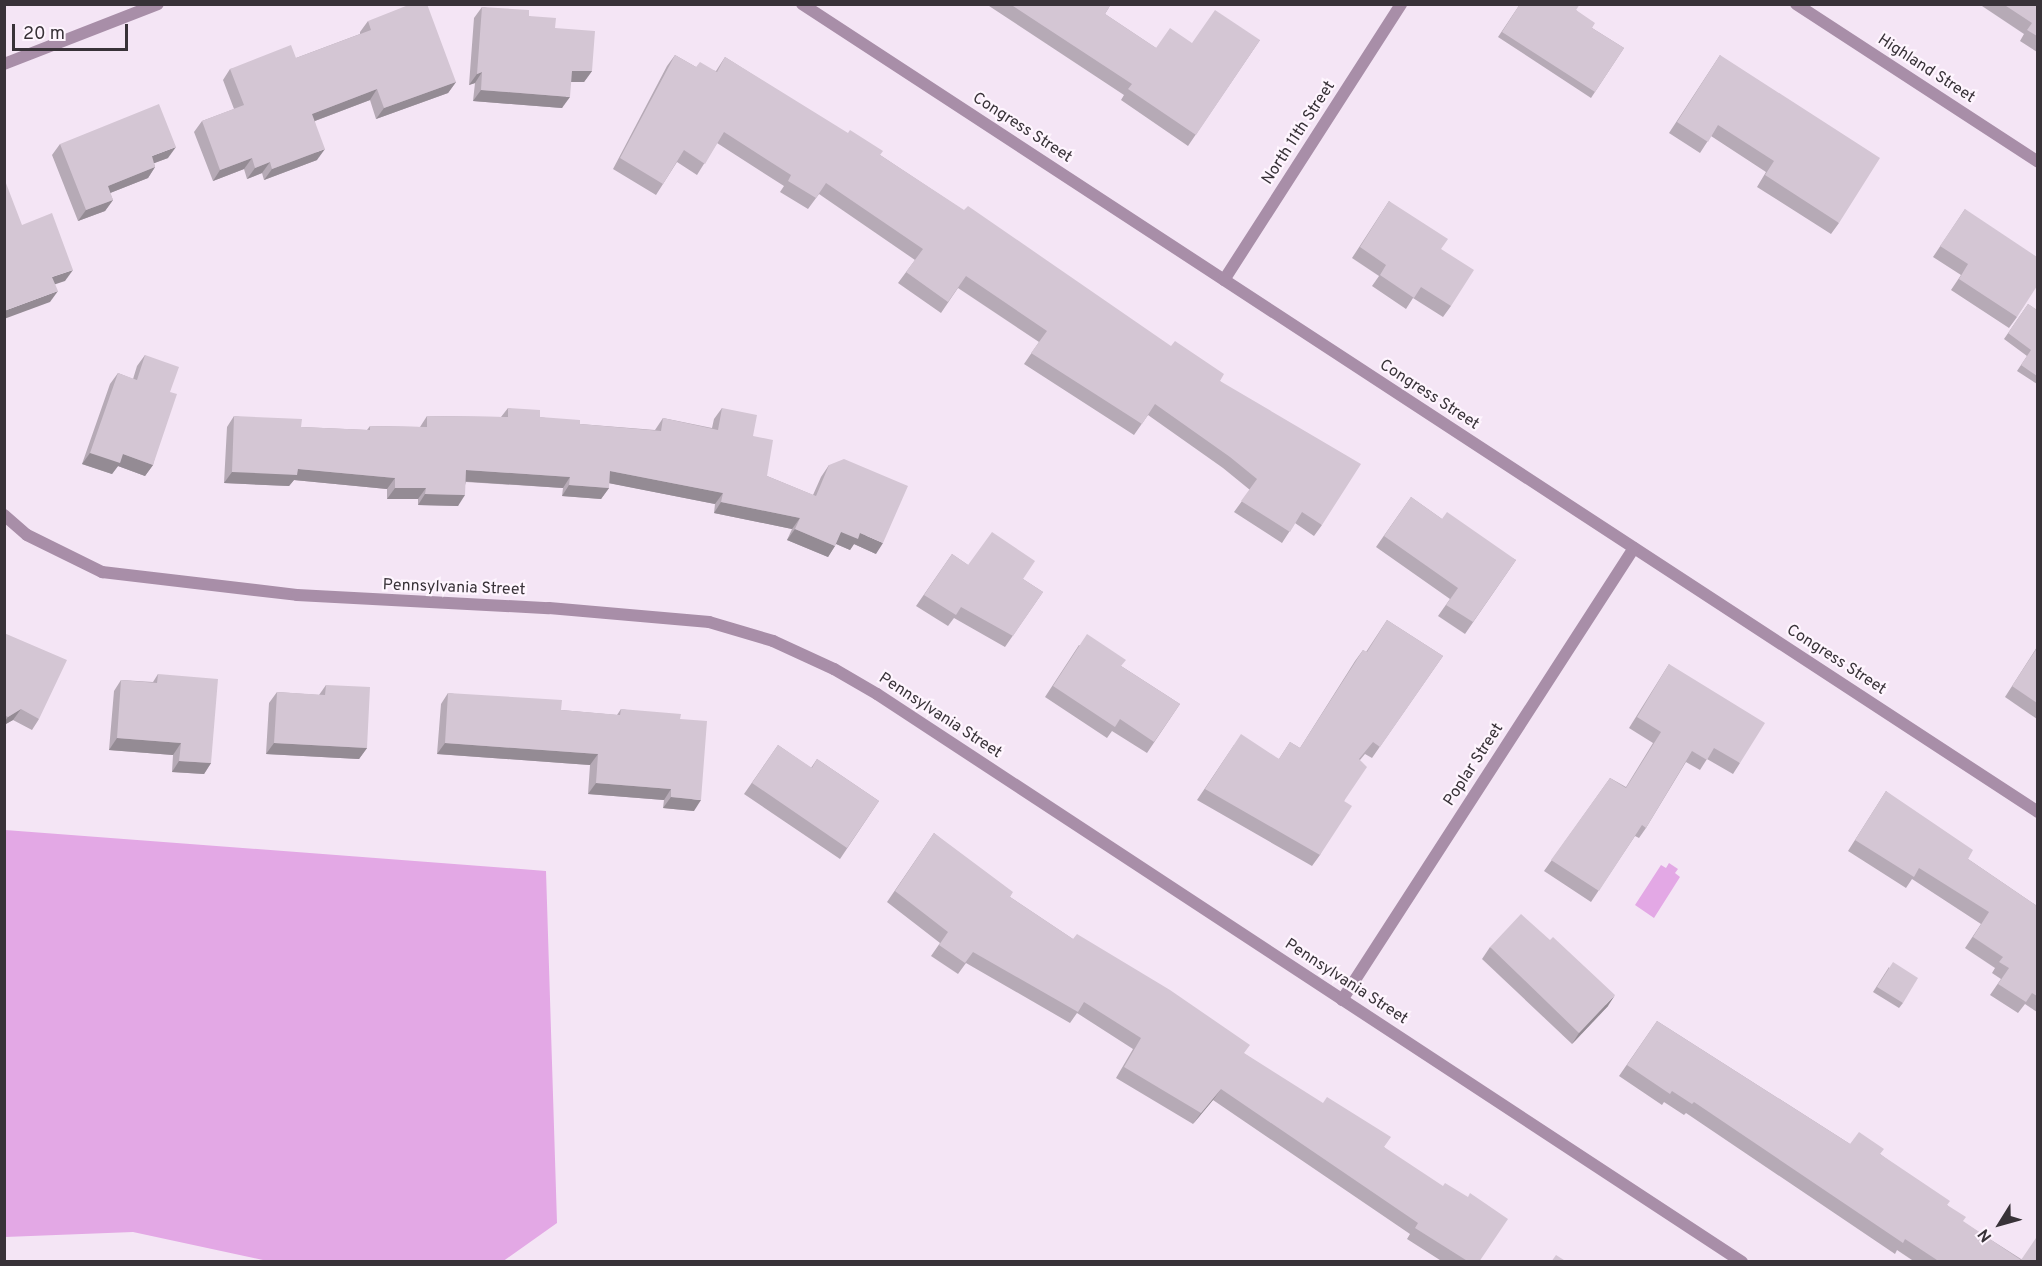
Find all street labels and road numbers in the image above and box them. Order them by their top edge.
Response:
street label: Highland Street [1874,30,1978,108]
street label: North 11th Street [1258,78,1340,188]
street label: Congress Street [969,89,1075,167]
street label: Congress Street [1376,356,1482,434]
street label: Pennsylvania Street [382,576,526,600]
street label: Congress Street [1783,621,1889,699]
street label: Pennsylvania Street [875,669,1005,763]
street label: Poplar Street [1440,720,1508,810]
street label: Pennsylvania Street [1281,935,1411,1029]

